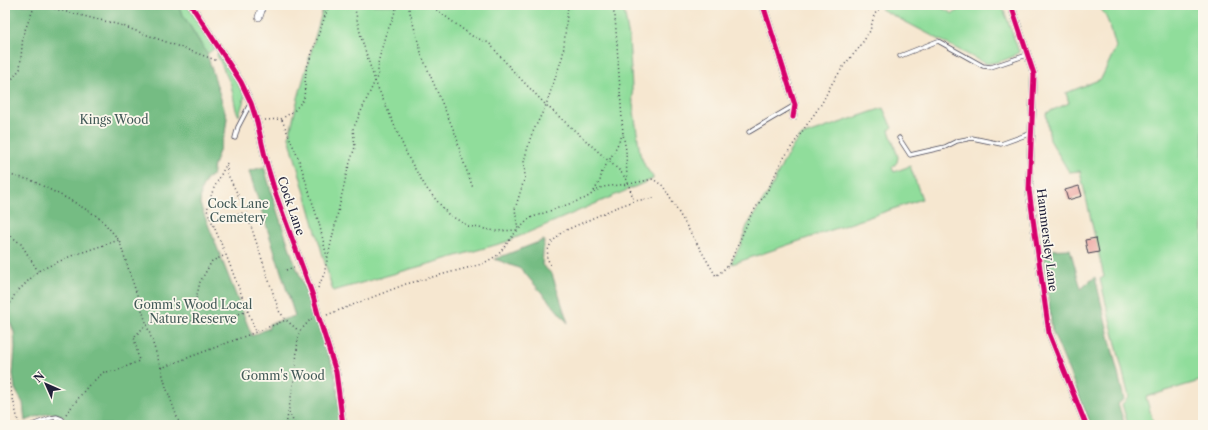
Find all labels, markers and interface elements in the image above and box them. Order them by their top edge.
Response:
park label: Kings Wood [80,112,149,127]
street label: Cock Lane [274,174,309,237]
street label: Hammersley Lane [1034,187,1061,293]
park label: Cock Lane Cemetery [207,196,269,225]
park label: Gomm's Wood Local Nature Reserve [134,297,253,326]
north arrow [26,364,66,404]
text: N [31,368,48,385]
park label: Gomm's Wood [241,368,326,383]

